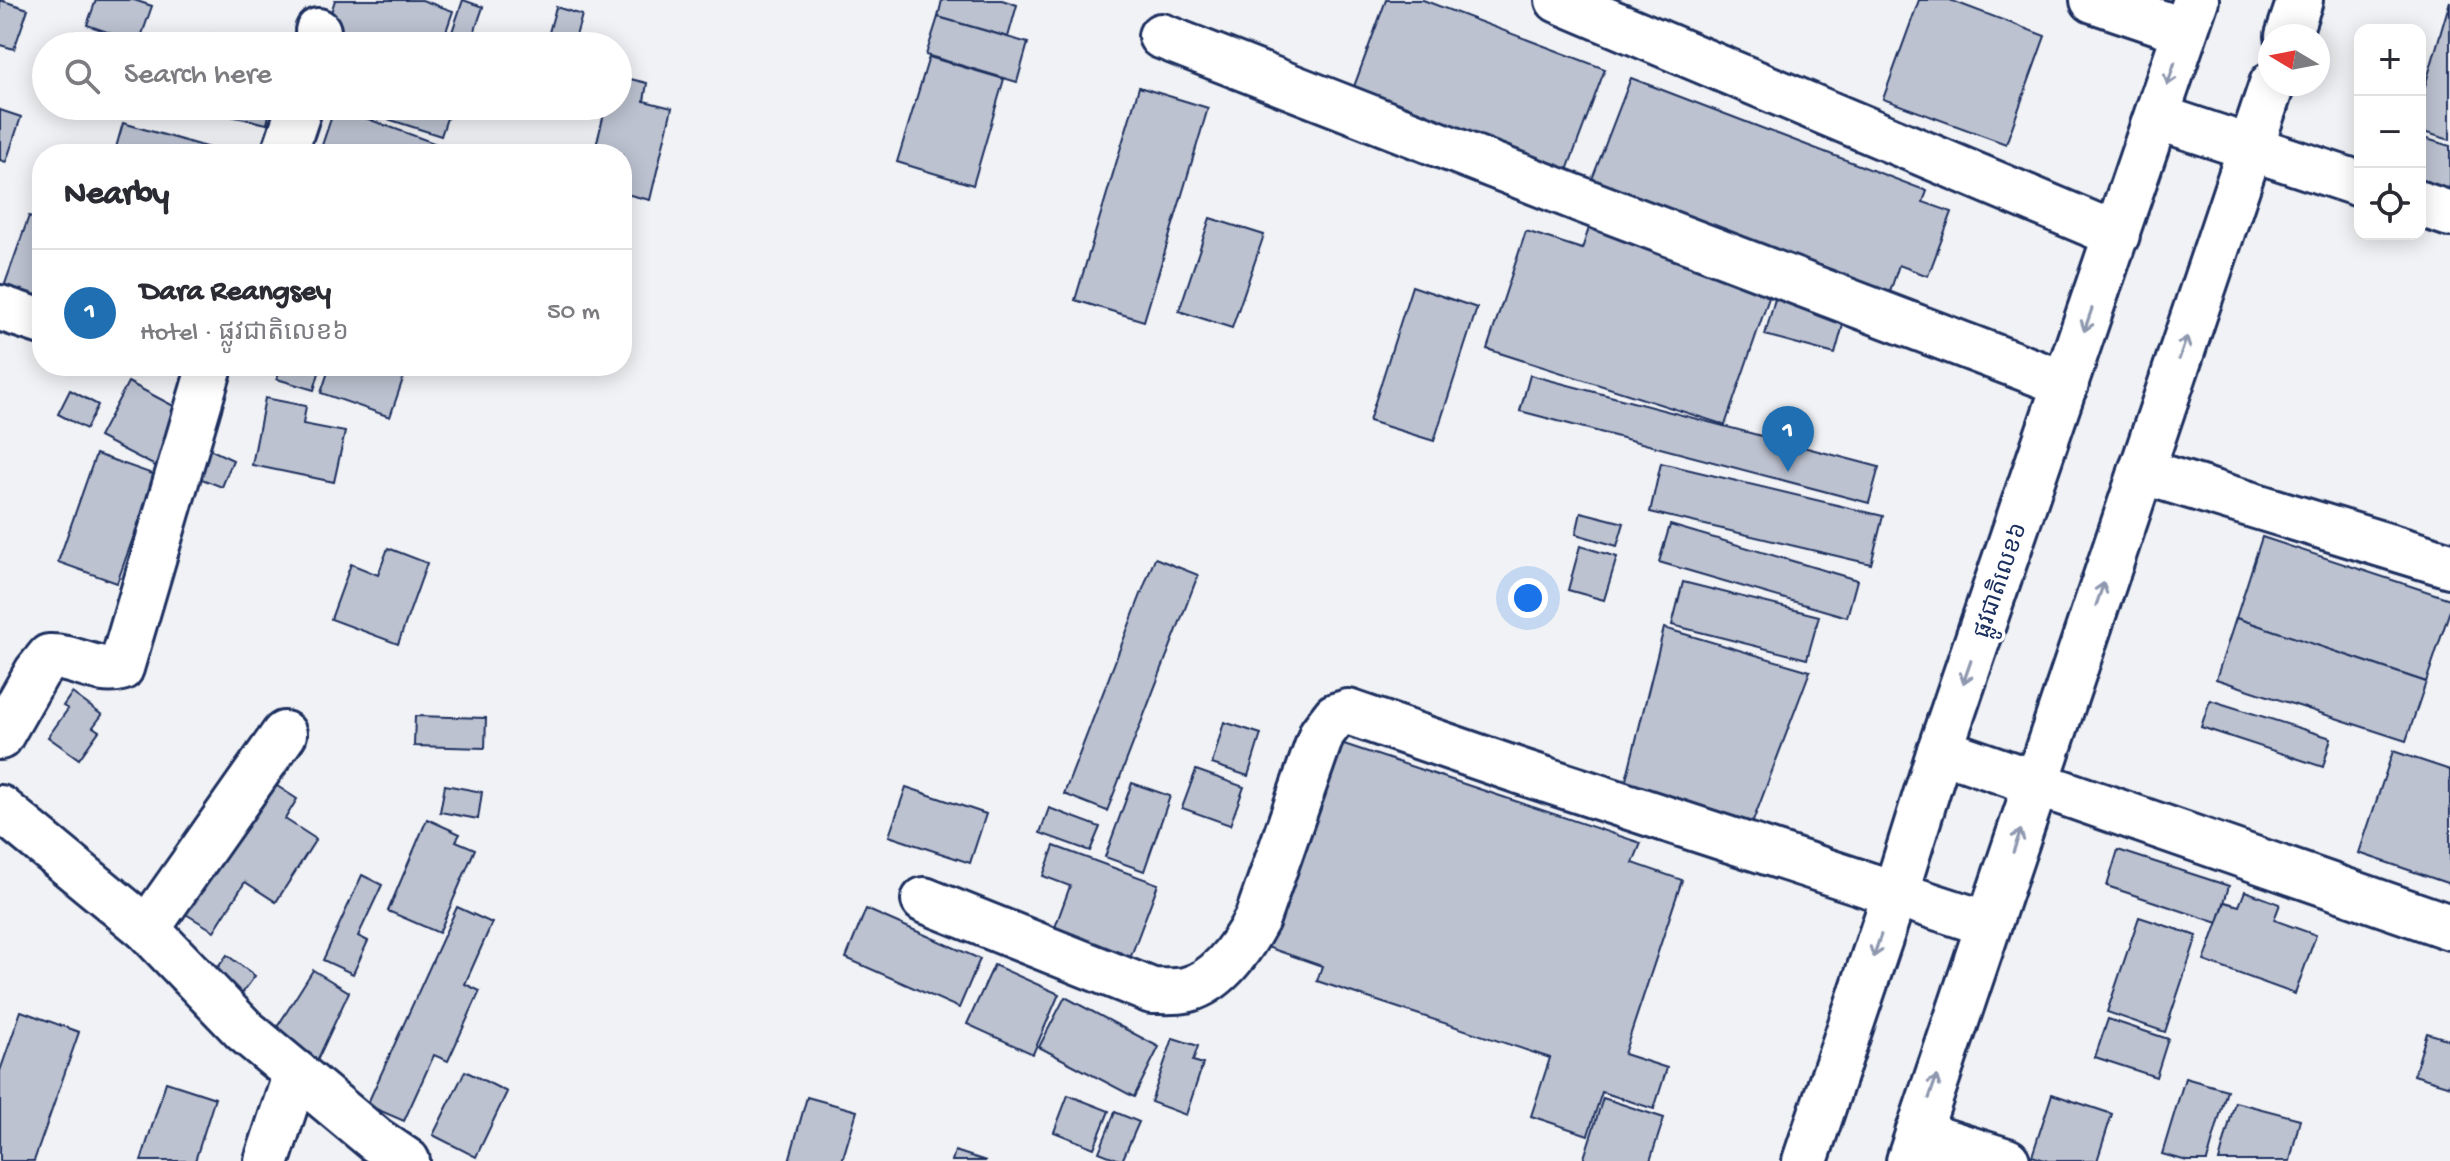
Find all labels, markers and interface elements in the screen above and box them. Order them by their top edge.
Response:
north arrow [2258,24,2330,96]
map controls [2354,24,2426,240]
button: + [2354,24,2426,96]
search box [32,32,632,120]
icon: search [60,54,104,98]
text: Search here [124,59,272,94]
one-way arrow [2163,61,2178,86]
button: − [2354,96,2426,168]
button: locate [2354,168,2426,240]
text: Nearby [64,176,169,216]
text: Dara Reangsey [140,276,331,311]
text: 1 [85,298,95,329]
text: 50 m [547,298,600,329]
one-way arrow [2079,307,2094,332]
text: Hotel · ផ្លូវជាតិលេខ៦ [140,319,349,350]
one-way arrow [2176,336,2191,361]
pin: 1 [1762,406,1814,472]
street label: ផ្លូវជាតិលេខ៦ [1968,519,2039,644]
your location [1508,578,1548,618]
one-way arrow [2093,582,2108,607]
one-way arrow [1958,659,1973,684]
one-way arrow [2010,829,2025,854]
one-way arrow [1869,933,1884,958]
one-way arrow [1927,1075,1942,1100]

